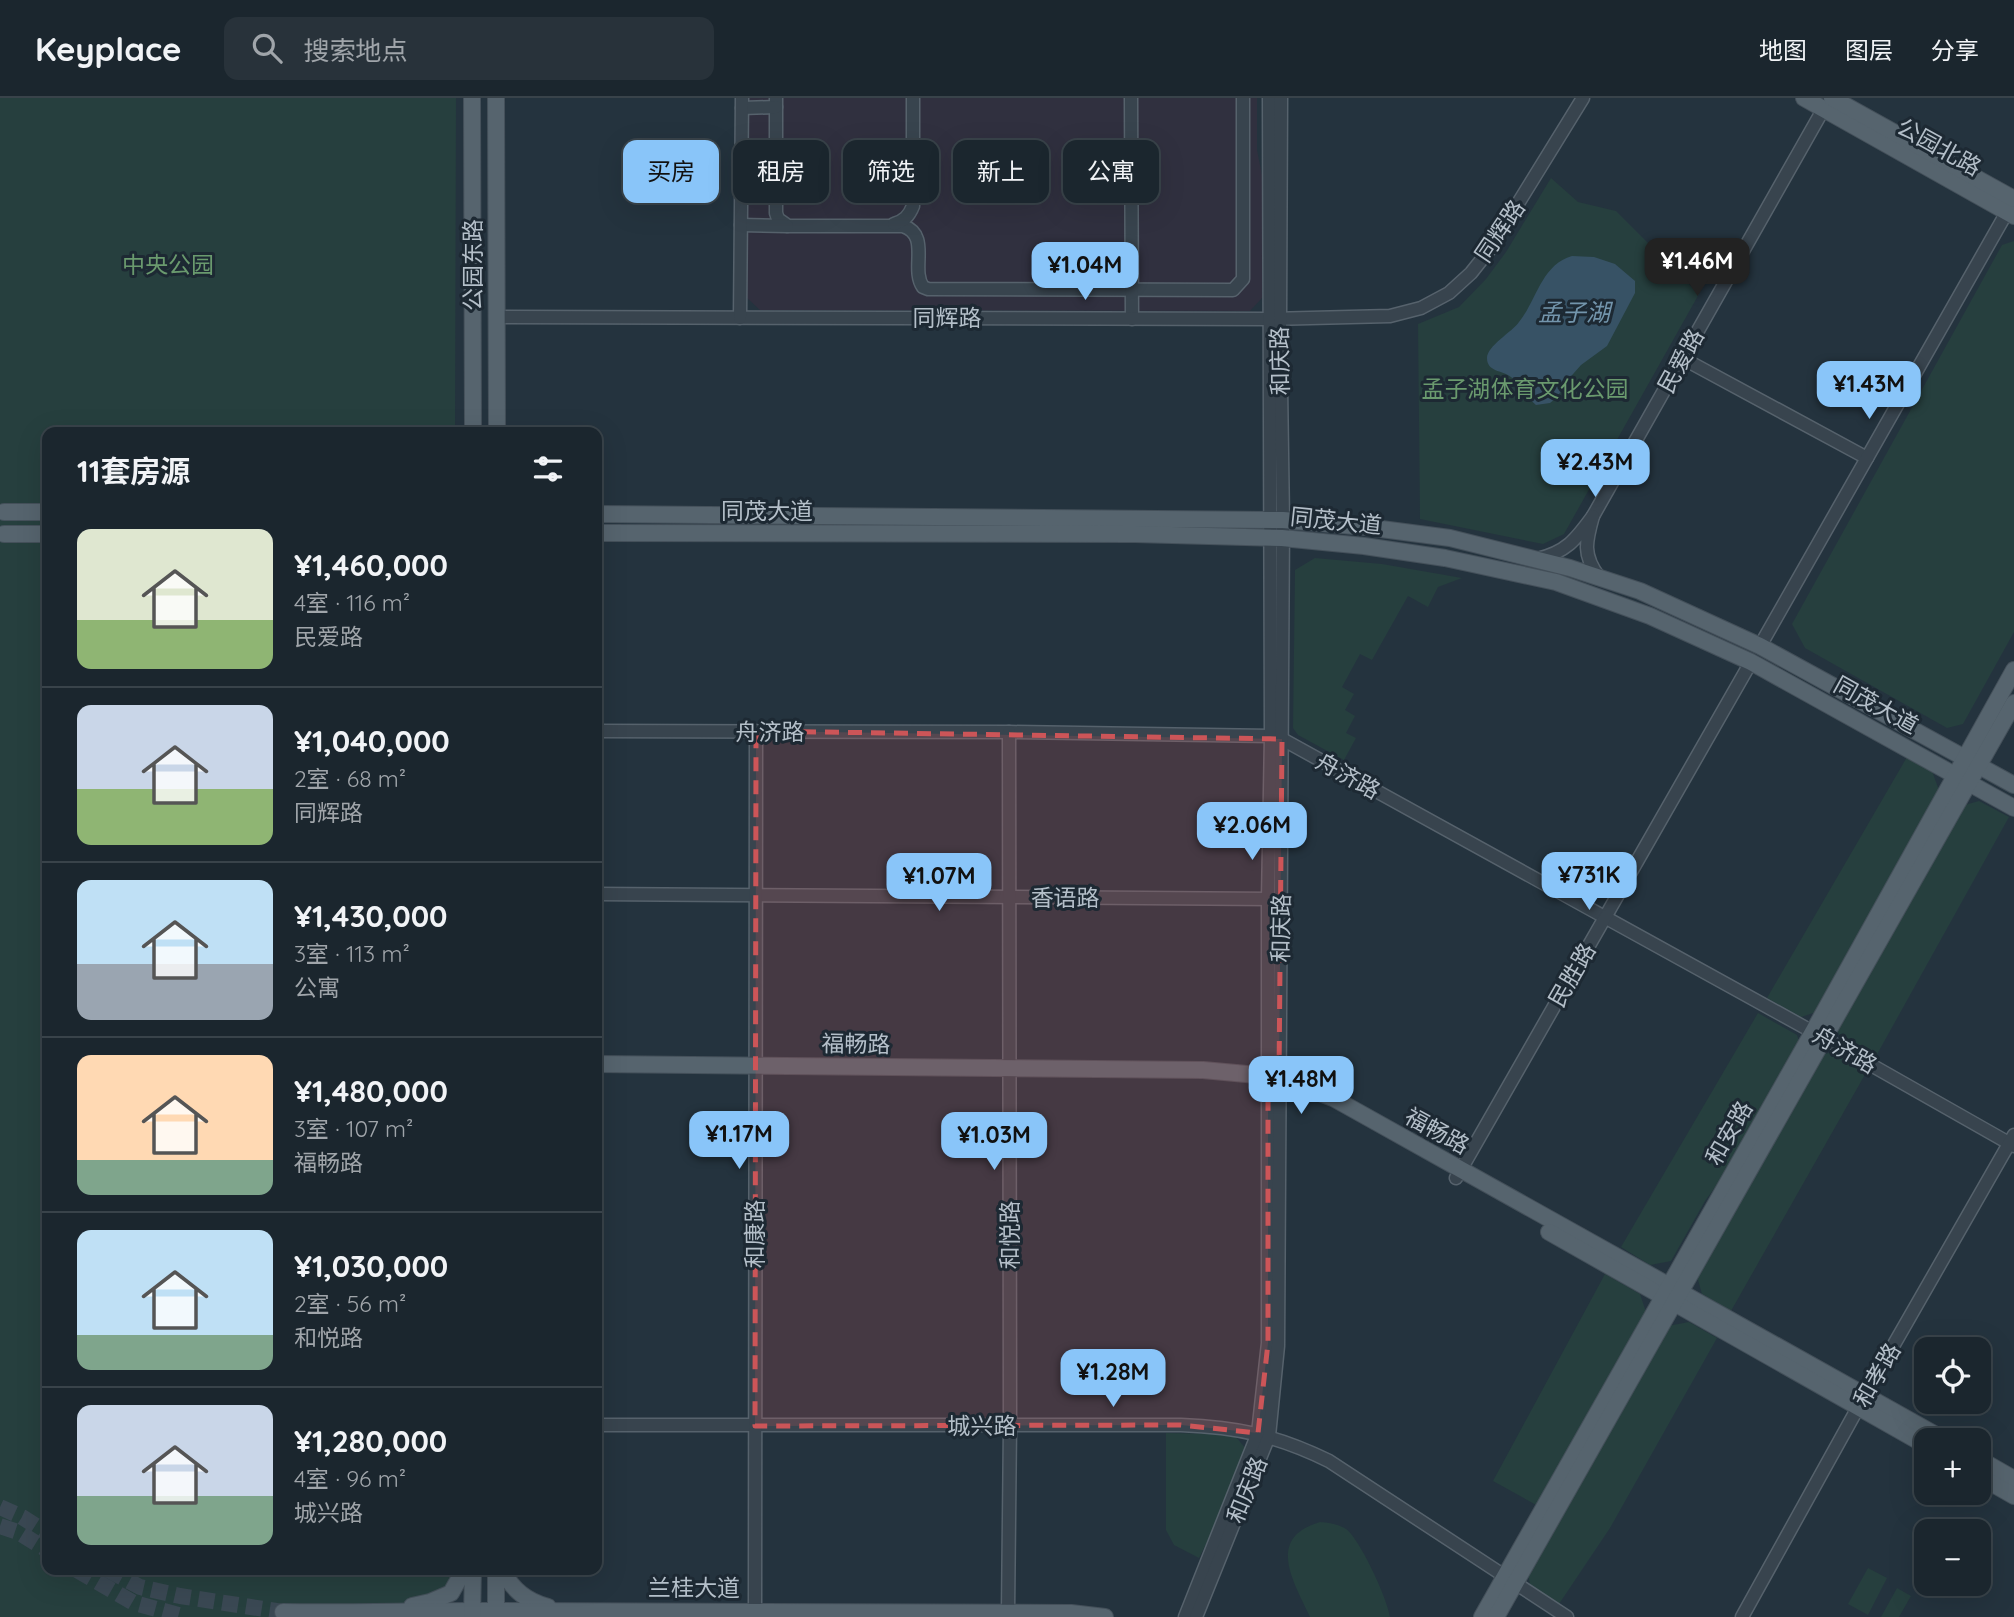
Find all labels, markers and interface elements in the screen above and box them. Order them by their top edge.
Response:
search box [224,17,714,80]
text: Keyplace [35,28,182,69]
icon: search [248,29,286,67]
text: 搜索地点 [304,34,408,67]
text: 地图 [1759,35,1807,65]
text: 图层 [1845,35,1893,65]
text: 分享 [1931,35,1979,65]
street label: 公园北路 [1892,112,1987,182]
chip: 买房 [623,140,719,203]
chip: 租房 [733,140,829,203]
chip: 筛选 [843,140,939,203]
chip: 新上 [953,140,1049,203]
chip: 公寓 [1063,140,1159,203]
street label: 同辉路 [1468,194,1531,267]
street label: 公园东路 [458,219,487,311]
pin: ¥1.46M [1640,238,1754,298]
pin: ¥1.04M [1028,242,1142,302]
text: ¥1.46M [1661,246,1733,275]
park label: 中央公园 [122,250,214,279]
text: ¥1.04M [1048,250,1122,279]
water label: 孟子湖 [1538,297,1614,327]
street label: 同辉路 [913,303,982,332]
street label: 民爱路 [1651,324,1710,398]
street label: 和庆路 [1264,326,1295,396]
pin: ¥1.43M [1812,362,1926,421]
text: ¥1.43M [1833,369,1905,398]
park label: 孟子湖体育文化公园 [1422,374,1629,403]
pin: ¥2.43M [1538,440,1652,499]
text: ¥2.43M [1557,447,1633,476]
icon: filters [529,450,567,488]
text: 11套房源 [77,452,190,490]
street label: 同茂大道 [721,496,813,525]
street label: 同茂大道 [1289,501,1383,540]
text: ¥1,460,000 [294,546,448,584]
icon: home [133,557,217,641]
text: 4室 · 116 m² [294,588,410,617]
text: 民爱路 [294,622,363,651]
street label: 同茂大道 [1829,670,1924,740]
street label: 舟济路 [736,717,805,746]
text: ¥1,040,000 [294,722,450,760]
icon: home [133,733,217,817]
street label: 舟济路 [1311,746,1385,805]
text: 2室 · 68 m² [294,764,406,793]
text: 同辉路 [294,798,363,827]
pin: ¥2.06M [1195,802,1309,862]
text: ¥2.06M [1213,810,1291,839]
pin: ¥731K [1540,852,1638,912]
pin: ¥1.07M [882,854,996,913]
text: ¥731K [1558,860,1620,889]
text: ¥1.07M [902,861,976,890]
street label: 香语路 [1031,883,1100,912]
street label: 和庆路 [1265,893,1296,963]
text: ¥1,430,000 [294,897,447,935]
icon: home [133,908,217,992]
street label: 民胜路 [1542,938,1601,1012]
text: 3室 · 113 m² [294,939,410,968]
text: 公寓 [294,973,340,1002]
street label: 舟济路 [1808,1020,1882,1079]
street label: 福畅路 [821,1028,891,1059]
pin: ¥1.48M [1244,1056,1358,1116]
text: ¥1.48M [1265,1064,1337,1093]
text: ¥1,480,000 [294,1072,448,1110]
icon: home [133,1083,217,1167]
street label: 和安路 [1699,1096,1758,1170]
street label: 福畅路 [1400,1101,1474,1160]
pin: ¥1.17M [682,1112,796,1171]
pin: ¥1.03M [937,1112,1051,1172]
text: 3室 · 107 m² [294,1114,413,1143]
text: ¥1.17M [705,1119,773,1148]
text: ¥1.03M [957,1120,1031,1149]
text: 福畅路 [294,1148,363,1177]
street label: 和康路 [740,1200,769,1269]
street label: 和悦路 [995,1201,1024,1270]
text: ¥1,030,000 [294,1247,448,1285]
icon: home [133,1258,217,1342]
text: 2室 · 56 m² [294,1289,406,1318]
text: 和悦路 [294,1323,363,1352]
map controls [1914,1337,1991,1596]
button: locate [1914,1337,1991,1414]
street label: 和孝路 [1847,1338,1906,1412]
pin: ¥1.28M [1056,1350,1170,1409]
text: ¥1.28M [1077,1357,1149,1386]
street label: 城兴路 [948,1411,1017,1440]
text: ¥1,280,000 [294,1422,447,1460]
button: + [1914,1428,1991,1505]
icon: home [133,1433,217,1517]
street label: 和庆路 [1220,1452,1273,1527]
text: 4室 · 96 m² [294,1464,406,1493]
text: 城兴路 [294,1498,363,1527]
button: − [1914,1519,1991,1596]
street label: 兰桂大道 [648,1573,740,1602]

